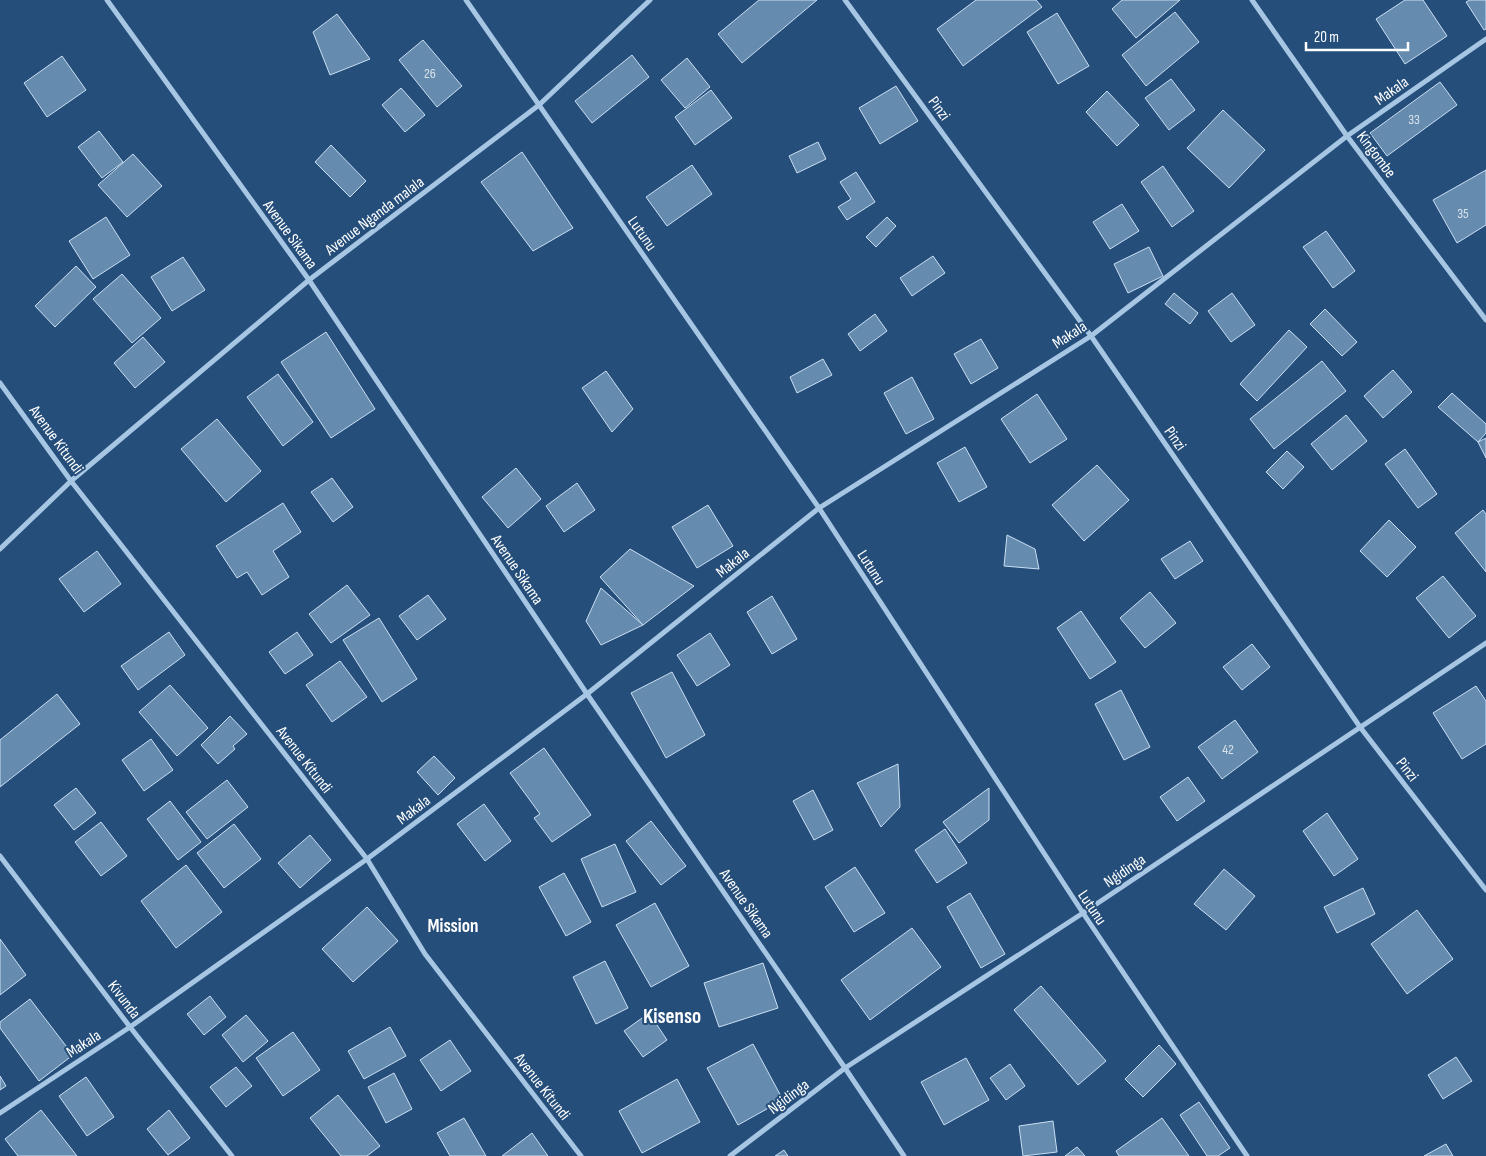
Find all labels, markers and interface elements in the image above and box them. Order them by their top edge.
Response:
scale bar [1306,20,1408,52]
text: 20 m [1314,28,1339,47]
house number: 26 [424,65,436,82]
street label: Makala [1371,73,1412,110]
street label: Pinzi [924,93,954,125]
house number: 33 [1408,111,1420,128]
street label: Kingombe [1352,128,1399,182]
street label: Avenue Nganda malala [321,173,428,260]
street label: Avenue Sikama [258,196,321,273]
house number: 35 [1457,205,1469,222]
street label: Lutunu [623,213,660,255]
street label: Makala [1049,317,1091,353]
street label: Avenue Kitundi [24,401,87,478]
street label: Pinzi [1160,423,1190,455]
street label: Avenue Sikama [486,530,547,608]
street label: Makala [713,544,753,582]
street label: Lutunu [853,547,889,589]
street label: Avenue Kitundi [271,722,336,797]
house number: 42 [1222,741,1234,758]
street label: Pinzi [1392,754,1422,786]
street label: Makala [393,791,434,829]
street label: Ngidinga [1100,850,1149,892]
street label: Avenue Sikama [714,865,777,942]
street label: Lutunu [1073,887,1110,929]
district label: Mission [428,915,478,938]
street label: Kivunda [103,977,144,1023]
district label: Kisenso [643,1004,701,1029]
street label: Makala [63,1026,105,1062]
street label: Avenue Kitundi [509,1049,574,1124]
street label: Ngidinga [765,1076,813,1119]

